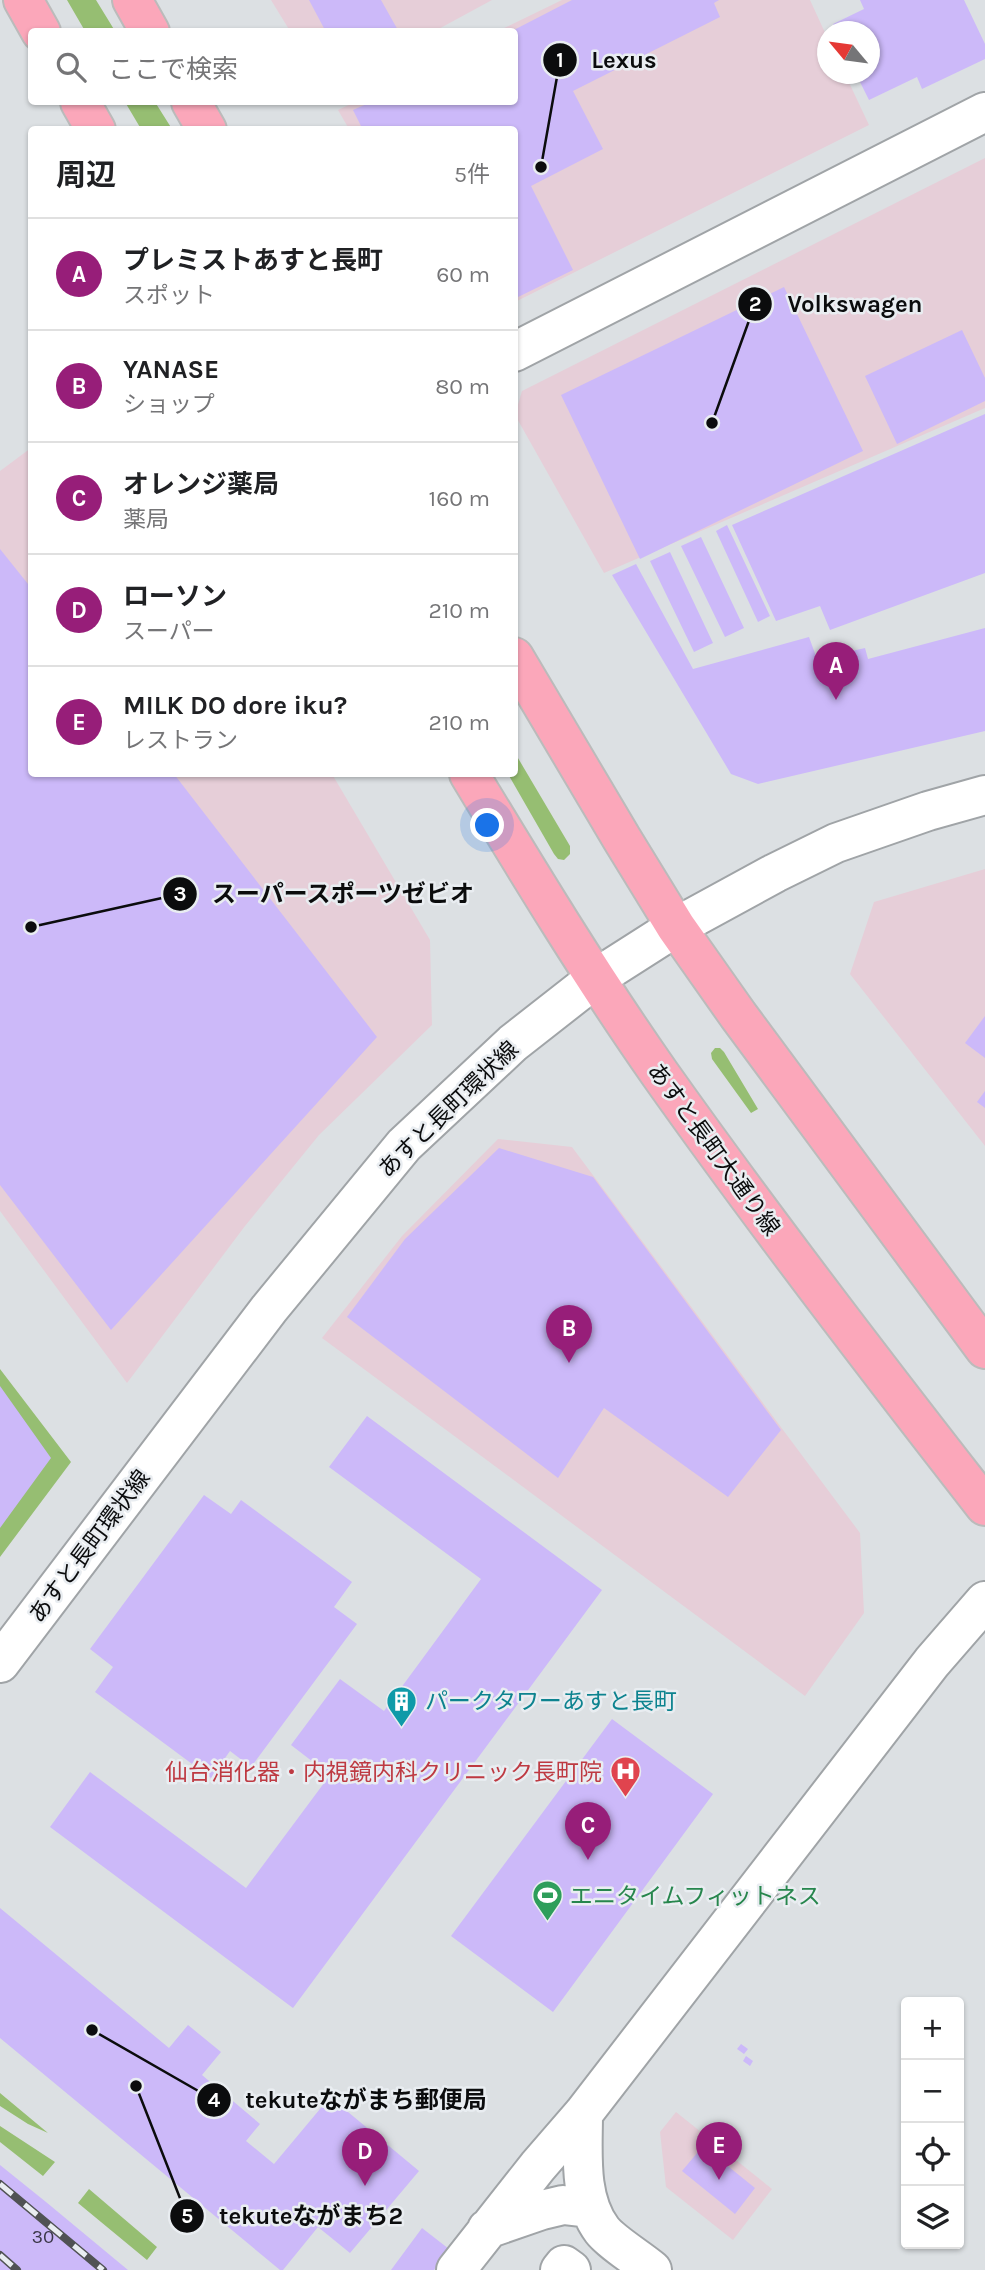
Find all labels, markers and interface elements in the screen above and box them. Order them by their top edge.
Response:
north arrow [817,21,880,84]
search box [28,28,518,105]
callout: Lexus [542,37,671,82]
text: Lexus [591,46,657,74]
icon: search [52,48,90,86]
text: 1 [556,48,564,72]
text: ここで検索 [108,54,238,85]
text: 周辺 [56,157,116,193]
text: 5件 [454,161,490,188]
text: プレミストあすと長町 [123,245,383,276]
text: A [72,261,86,288]
text: 60 m [436,261,490,288]
callout: Volkswagen [738,281,936,326]
text: スポット [123,282,215,309]
text: Volkswagen [787,290,923,318]
text: 2 [749,292,761,316]
text: YANASE [123,354,219,385]
text: B [72,373,86,400]
text: 80 m [435,373,490,400]
text: ショップ [123,391,215,418]
text: オレンジ薬局 [123,469,279,500]
text: C [72,485,86,512]
text: 160 m [429,485,490,512]
text: 薬局 [123,506,169,533]
text: ローソン [123,581,227,612]
text: D [71,597,87,624]
text: 210 m [428,597,490,624]
text: スーパー [123,618,215,645]
pin: A [813,642,859,700]
text: MILK DO dore iku? [123,690,347,721]
text: E [72,709,86,736]
text: 210 m [428,709,490,736]
text: レストラン [123,727,238,754]
your location [470,808,504,842]
callout: スーパースポーツゼビオ [162,871,489,916]
text: スーパースポーツゼビオ [212,880,474,908]
text: 3 [173,882,187,906]
street label: あすと長町環状線 [373,1036,524,1183]
street label: あすと長町大通り線 [642,1058,785,1241]
pin: B [546,1305,592,1363]
street label: あすと長町環状線 [23,1465,156,1628]
building icon: パークタワーあすと長町 [385,1684,419,1728]
place label: パークタワーあすと長町 [425,1688,677,1715]
hospital icon: 仙台消化器・内視鏡内科クリニック長町院 [608,1755,642,1799]
place label: 仙台消化器・内視鏡内科クリニック長町院 [165,1759,602,1786]
pin: C [565,1802,611,1860]
sports icon: エニタイムフィットネス [530,1879,564,1923]
place label: エニタイムフィットネス [570,1883,821,1910]
map controls [901,1997,964,2249]
button: + [901,1997,964,2060]
button: − [901,2060,964,2123]
callout: tekuteながまち郵便局 [196,2077,501,2122]
text: tekuteながまち郵便局 [245,2086,487,2114]
text: 4 [208,2088,221,2112]
pin: E [696,2122,742,2180]
button: locate [901,2123,964,2186]
pin: D [342,2128,388,2186]
button: layers [901,2186,964,2249]
callout: tekuteながまち2 [170,2194,417,2239]
text: tekuteながまち2 [219,2202,403,2230]
text: 5 [181,2204,193,2228]
house number: 30 [32,2226,54,2248]

